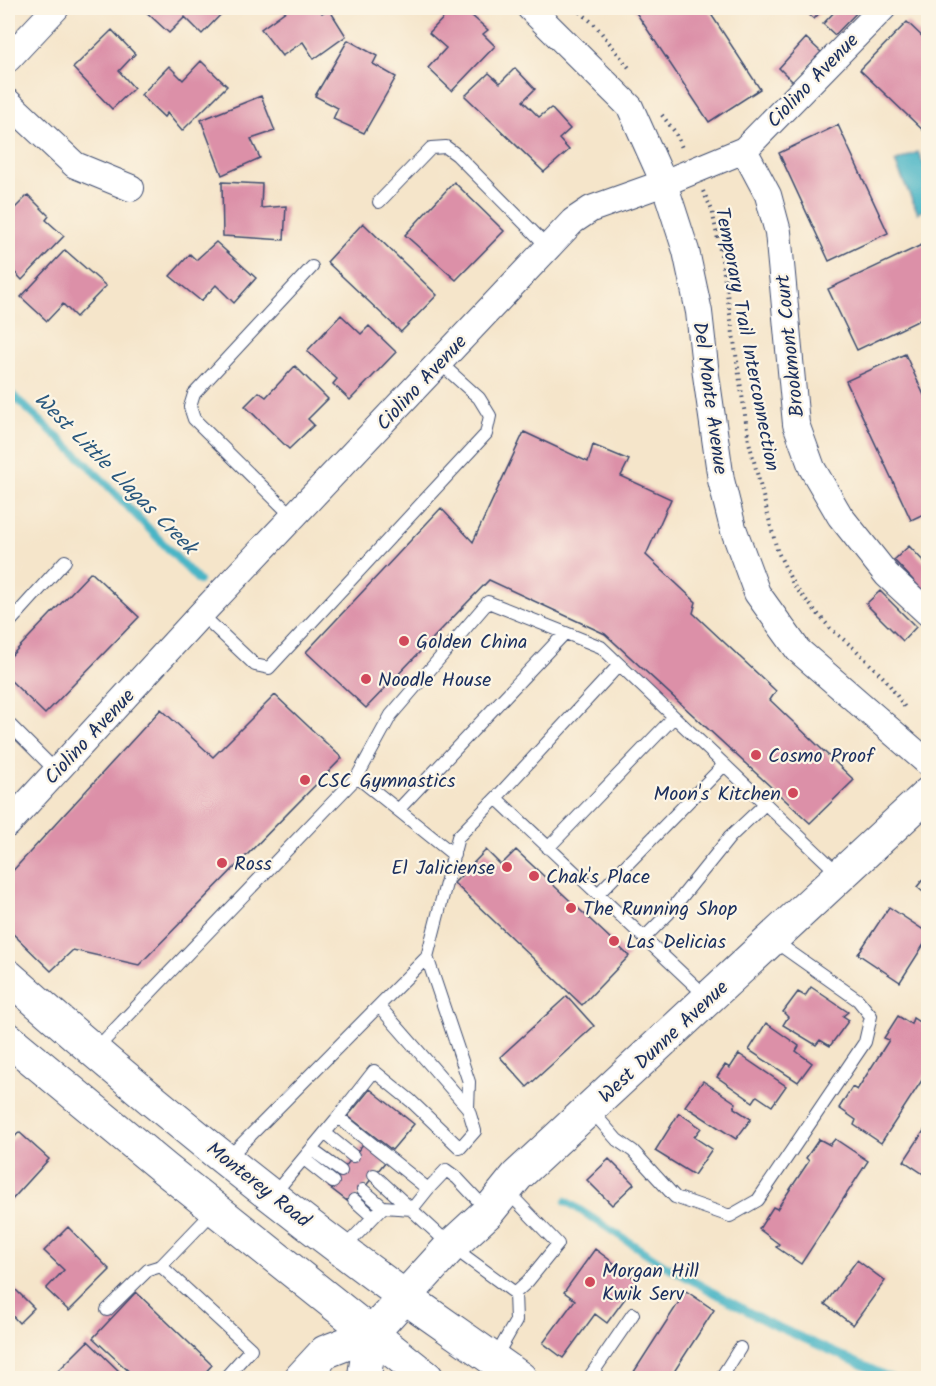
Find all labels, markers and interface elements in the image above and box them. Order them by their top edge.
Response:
street label: Ciolino Avenue [760,26,867,136]
street label: Temporary Trail Interconnection [705,205,787,474]
street label: Brookmont Court [768,273,814,419]
street label: Del Monte Avenue [682,320,736,477]
street label: Ciolino Avenue [369,328,476,439]
water label: West Little Llagas Creek [26,385,206,565]
place label: Golden China [416,627,527,659]
marker: Golden China [397,634,411,648]
place label: Noodle House [378,665,491,697]
marker: Noodle House [359,672,373,686]
street label: Ciolino Avenue [37,682,144,793]
place label: Cosmo Proof [768,741,876,773]
marker: Cosmo Proof [749,748,763,762]
place label: CSC Gymnastics [317,766,456,798]
marker: CSC Gymnastics [298,773,312,787]
place label: Moon's Kitchen [653,779,781,811]
marker: Moon's Kitchen [786,786,800,800]
place label: Ross [234,849,272,881]
place label: El Jaliciense [391,853,495,885]
marker: Ross [215,856,229,870]
marker: El Jaliciense [500,860,514,874]
place label: Chak's Place [546,862,650,894]
marker: Chak's Place [527,869,541,883]
place label: The Running Shop [583,894,737,926]
marker: The Running Shop [564,901,578,915]
place label: Las Delicias [626,927,726,959]
marker: Las Delicias [607,934,621,948]
street label: West Dunne Avenue [592,973,737,1112]
street label: Monterey Road [199,1134,318,1237]
place label: Morgan Hill Kwik Serv [602,1256,699,1311]
marker: Morgan Hill Kwik Serv [583,1275,597,1289]

